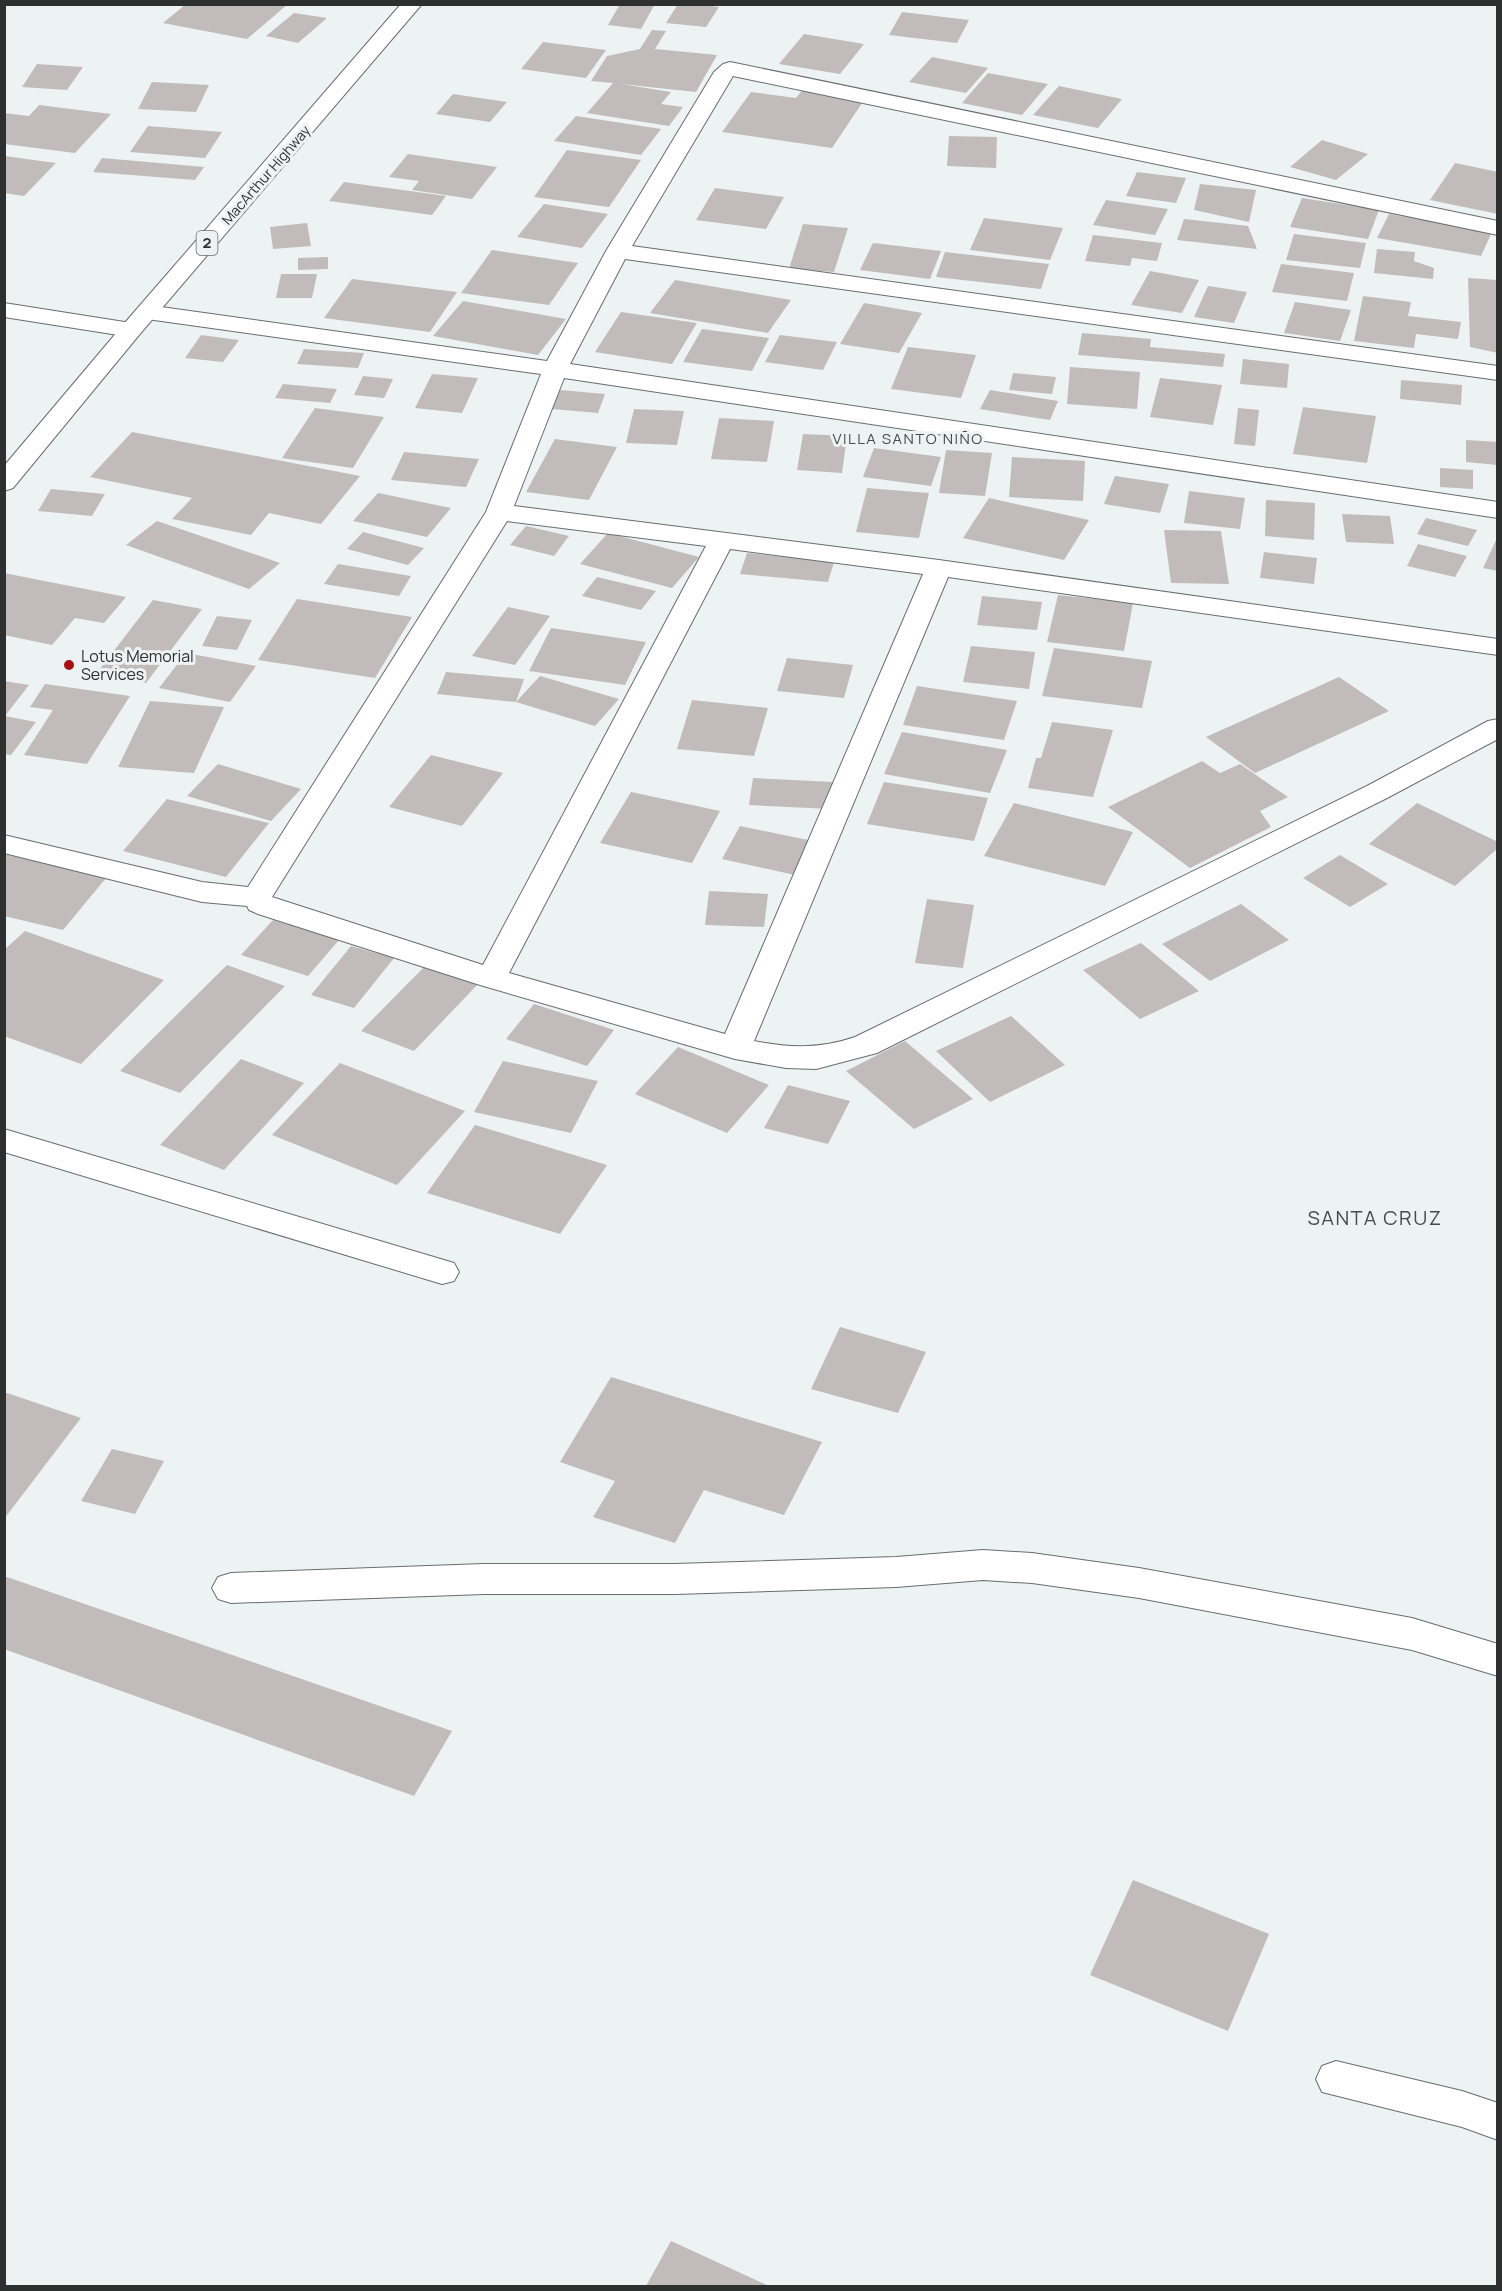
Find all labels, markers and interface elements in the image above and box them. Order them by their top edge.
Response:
street label: MacArthur Highway [217,121,314,228]
road number: 2 [196,231,218,255]
district label: VILLA SANTO NIÑO [832,428,984,449]
place label: Lotus Memorial Services [81,645,194,685]
marker: Lotus Memorial Services [62,658,76,672]
district label: SANTA CRUZ [1307,1204,1443,1231]

